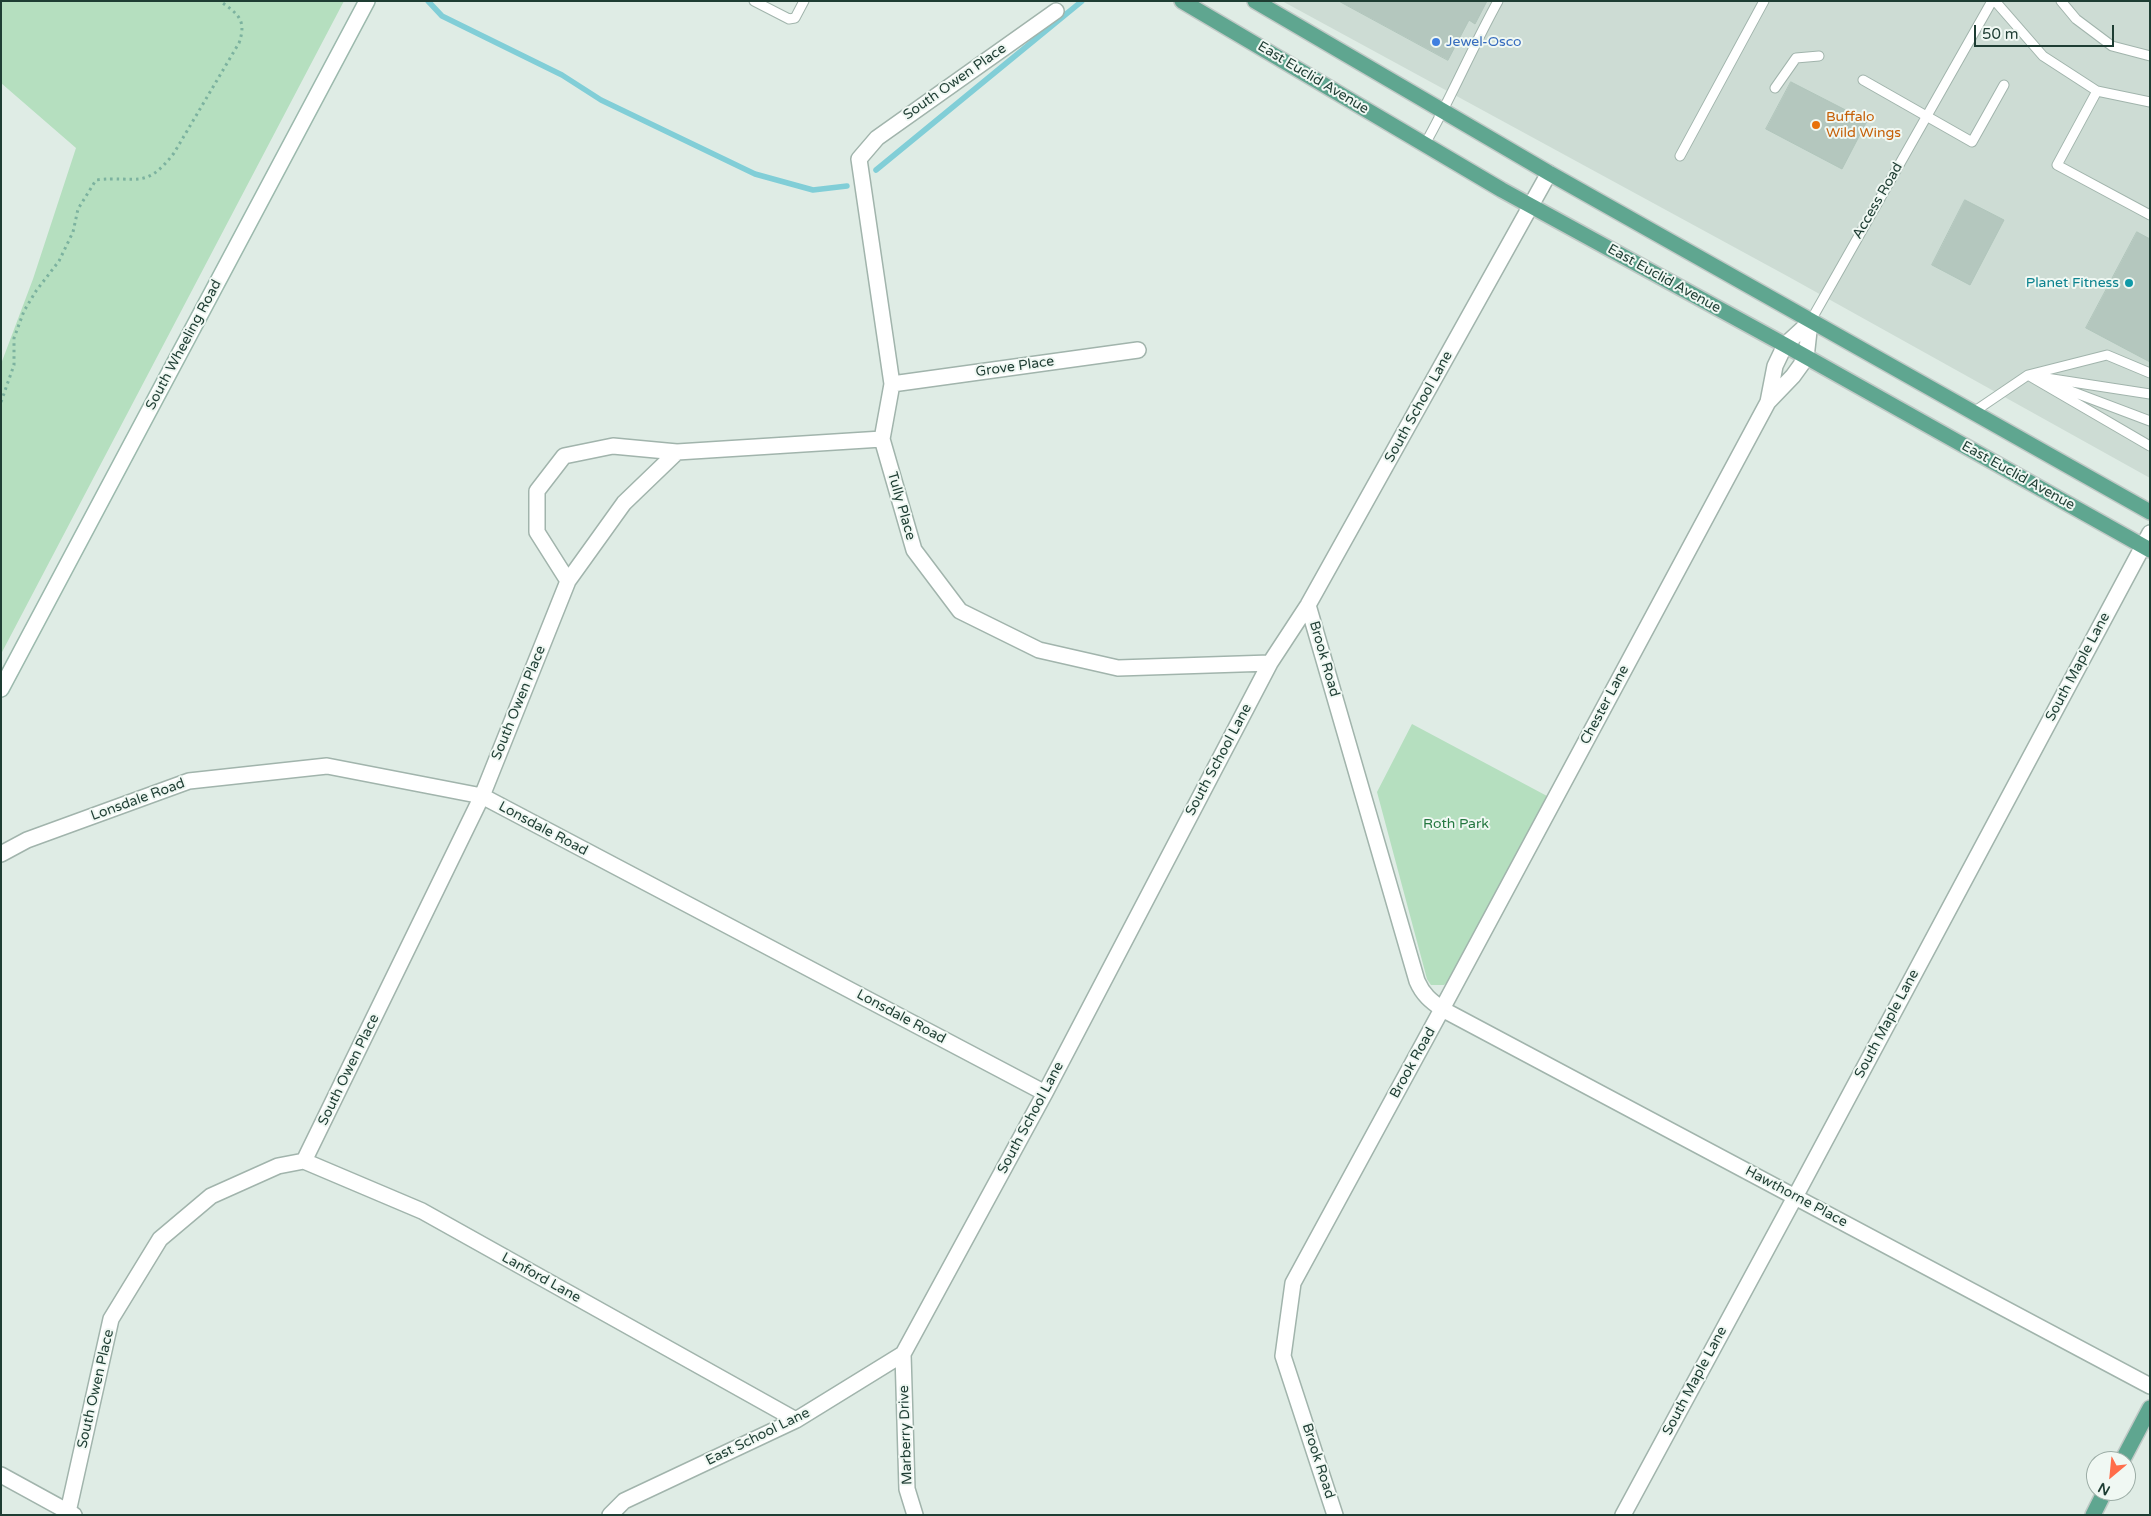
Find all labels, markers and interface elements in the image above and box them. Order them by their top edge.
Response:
scale bar [1976,15,2116,47]
text: 50 m [1982,25,2019,43]
place label: Jewel-Osco [1446,34,1522,50]
marker: Jewel-Osco [1430,36,1442,48]
street label: East Euclid Avenue [1254,38,1372,118]
street label: South Owen Place [900,40,1010,124]
place label: Buffalo Wild Wings [1826,109,1901,142]
marker: Buffalo Wild Wings [1810,119,1822,131]
street label: Access Road [1849,160,1907,242]
street label: East Euclid Avenue [1605,241,1723,317]
place label: Planet Fitness [2026,275,2119,291]
street label: South Wheeling Road [143,277,225,413]
marker: Planet Fitness [2123,277,2135,289]
street label: South School Lane [1382,349,1456,465]
street label: Grove Place [975,353,1055,381]
street label: East Euclid Avenue [1959,438,2077,514]
street label: Tully Place [883,470,919,542]
street label: South Maple Lane [2042,610,2114,724]
street label: Brook Road [1305,619,1343,699]
street label: South Owen Place [488,643,550,763]
street label: Chester Lane [1577,662,1633,748]
street label: South School Lane [1182,701,1256,819]
street label: Lonsdale Road [89,775,187,825]
street label: Lonsdale Road [495,798,591,860]
park label: Roth Park [1423,816,1489,832]
street label: South Maple Lane [1851,967,1923,1081]
street label: Lonsdale Road [853,986,949,1048]
street label: South Owen Place [315,1012,383,1128]
street label: Brook Road [1387,1025,1439,1101]
street label: South School Lane [994,1059,1068,1177]
street label: Hawthorne Place [1742,1163,1850,1231]
street label: Lanford Lane [499,1249,583,1307]
street label: South Maple Lane [1659,1324,1731,1438]
street label: South Owen Place [74,1328,118,1450]
street label: Marberry Drive [896,1385,916,1485]
street label: East School Lane [703,1405,813,1469]
street label: Brook Road [1298,1421,1338,1501]
north arrow [2086,1451,2136,1501]
text: N [2095,1479,2113,1499]

